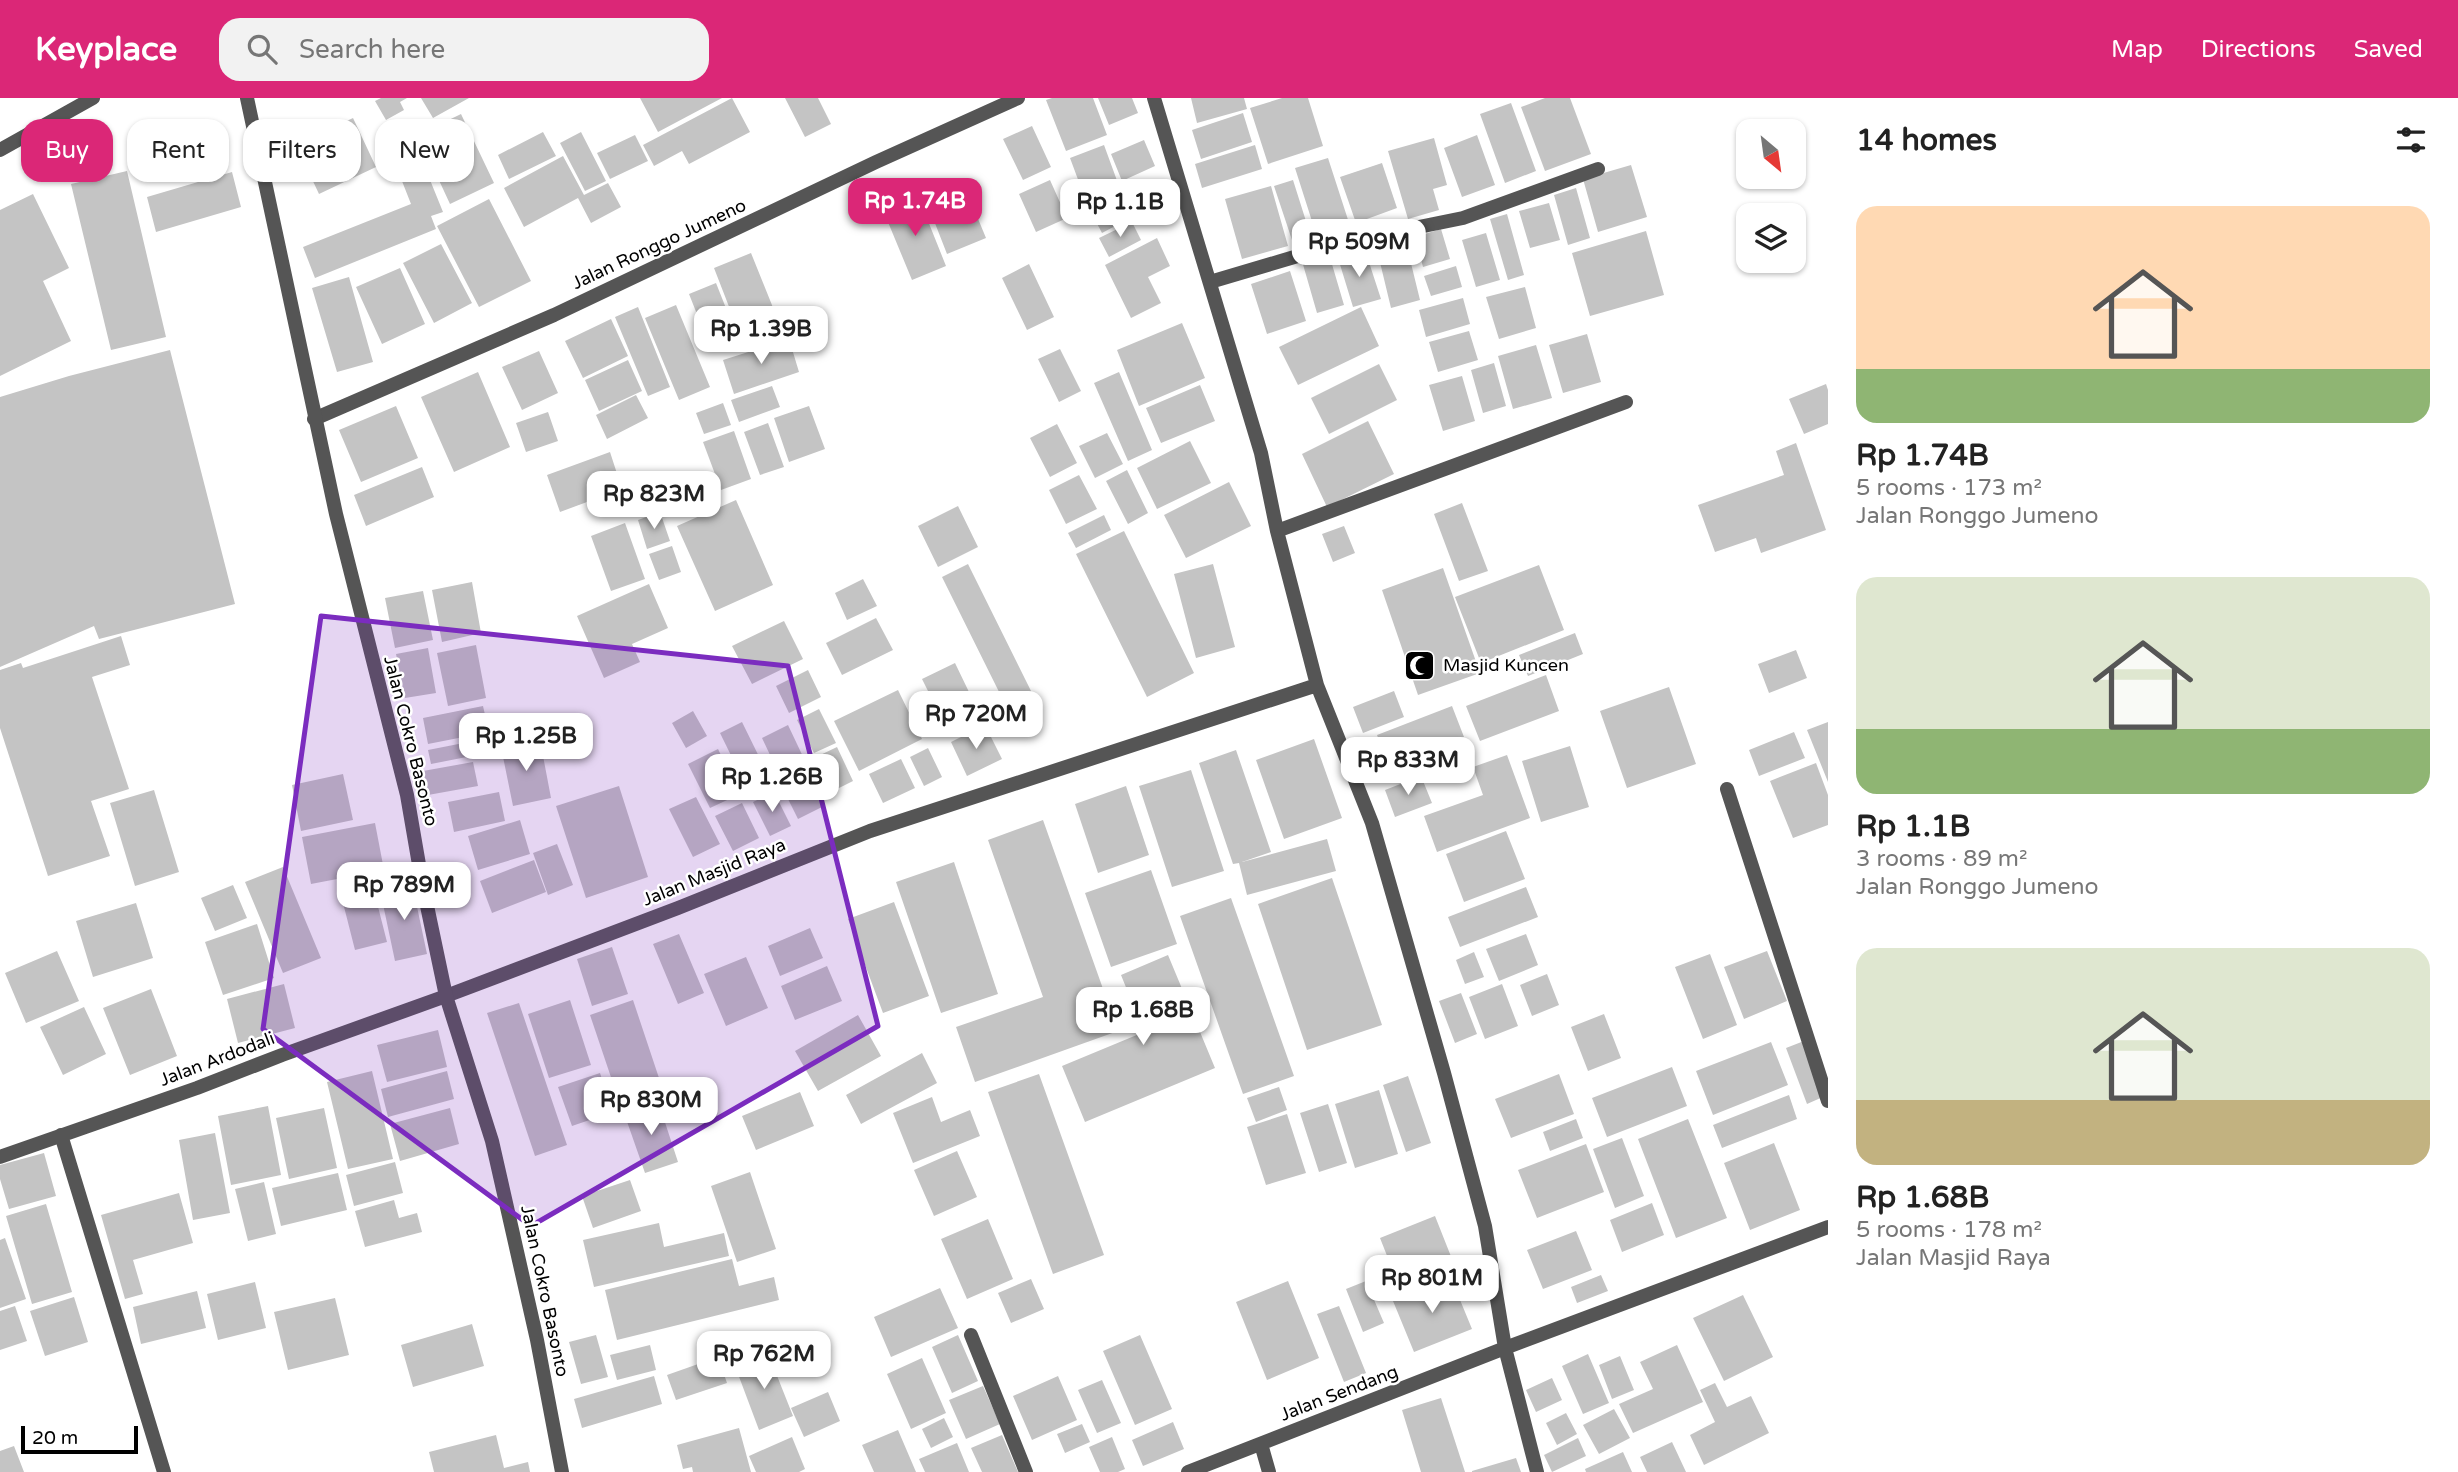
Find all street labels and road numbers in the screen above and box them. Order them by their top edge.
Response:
street label: Jalan Ronggo Jumeno [568,194,750,294]
street label: Jalan Cokro Basonto [379,654,443,828]
street label: Jalan Masjid Raya [639,833,789,911]
street label: Jalan Ardodali [156,1027,278,1091]
street label: Jalan Cokro Basonto [516,1203,574,1379]
street label: Jalan Sendang [1277,1360,1401,1426]

